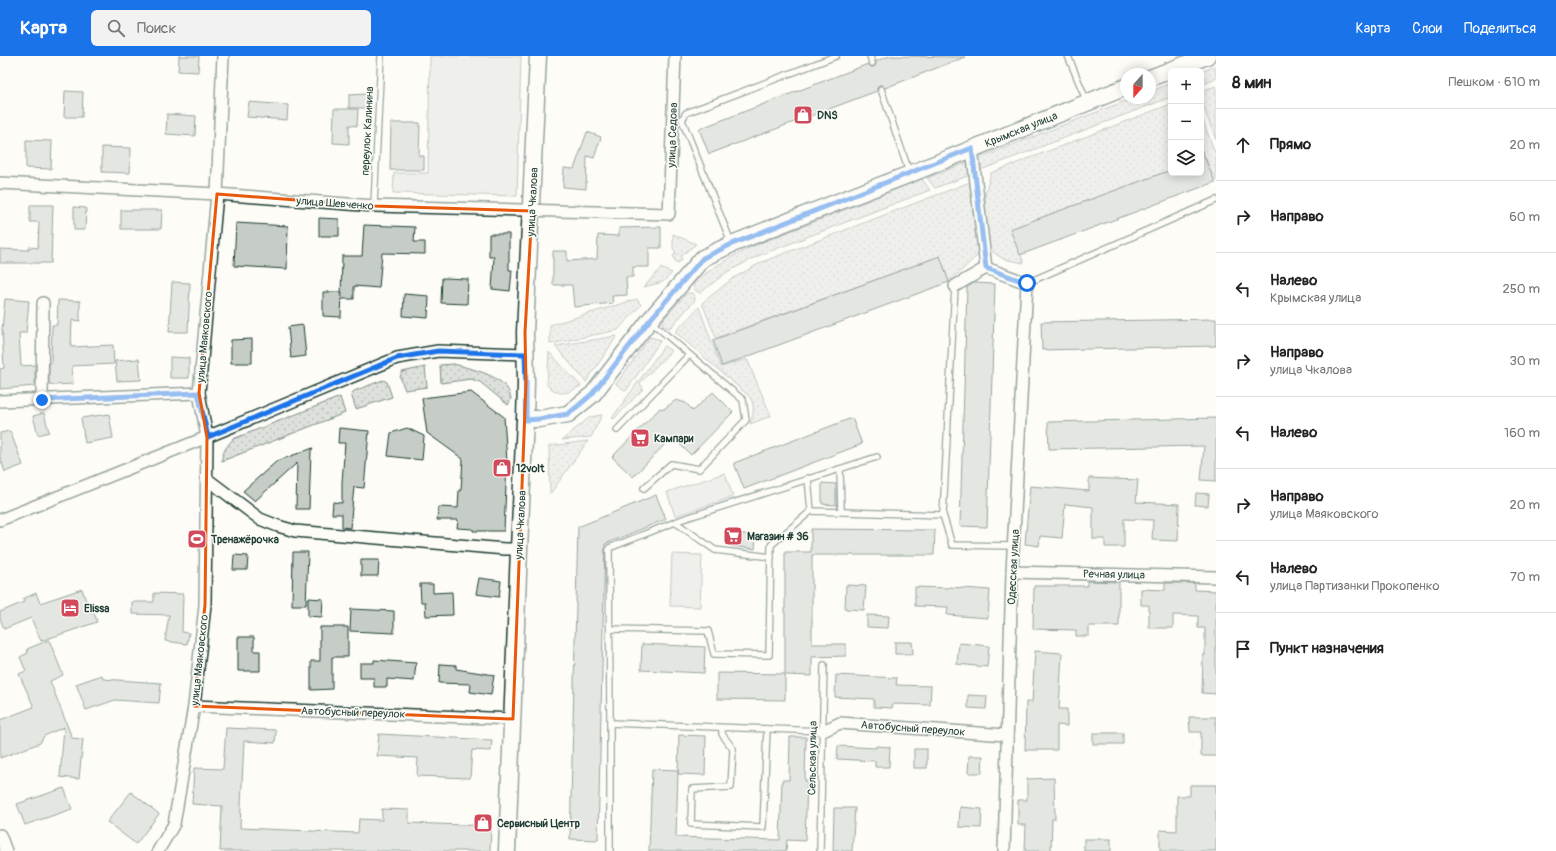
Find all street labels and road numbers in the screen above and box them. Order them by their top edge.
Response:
street label: переулок Калинина [359,86,376,176]
street label: улица Седова [665,102,680,169]
street label: Крымская улица [983,109,1059,150]
street label: улица Чкалова [524,167,541,238]
street label: улица Шевченко [295,194,374,213]
street label: улица Маяковского [194,291,215,384]
street label: улица Чкалова [512,490,529,561]
street label: Одесская улица [1005,529,1022,605]
street label: Речная улица [1083,567,1145,582]
street label: улица Маяковского [188,614,211,707]
street label: Автобусный переулок [301,704,406,721]
street label: Автобусный переулок [860,718,966,739]
street label: Сельская улица [805,721,820,795]

